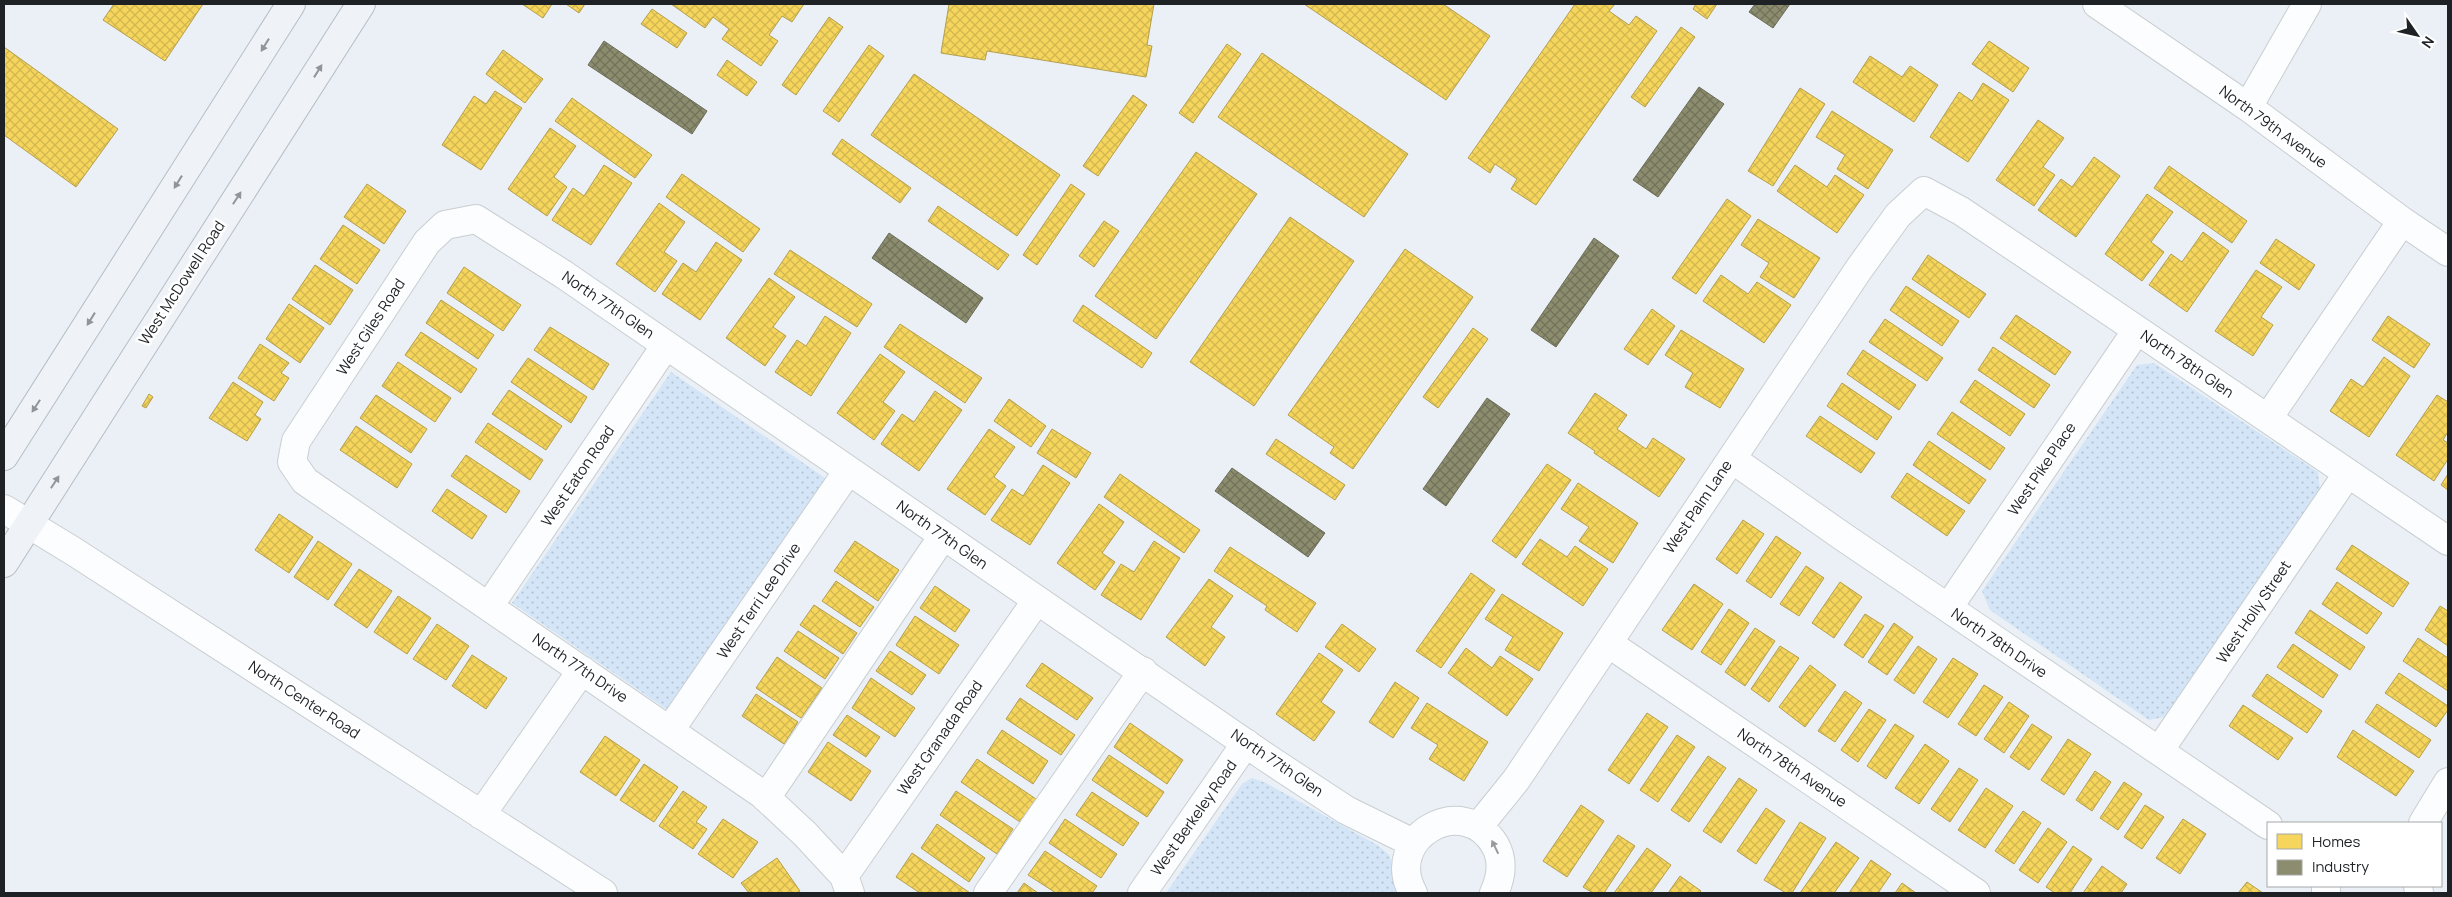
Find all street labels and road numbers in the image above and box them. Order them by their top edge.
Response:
street label: North 79th Avenue [2215,80,2332,173]
street label: West McDowell Road [134,217,230,349]
street label: North 77th Glen [558,266,659,343]
street label: West Giles Road [331,274,410,379]
street label: North 78th Glen [2137,325,2238,403]
street label: West Pike Place [2003,418,2081,519]
street label: West Eaton Road [536,421,619,530]
street label: West Palm Lane [1658,456,1737,558]
street label: North 77th Glen [892,495,992,574]
street label: West Terri Lee Drive [712,538,805,663]
street label: West Holly Street [2211,556,2296,667]
street label: North 78th Drive [1947,603,2052,683]
street label: North 77th Drive [528,628,632,707]
street label: North Center Road [244,656,364,744]
street label: West Granada Road [892,676,987,799]
street label: North 78th Avenue [1733,723,1851,812]
street label: North 77th Glen [1227,724,1328,801]
street label: West Berkeley Road [1146,756,1241,880]

